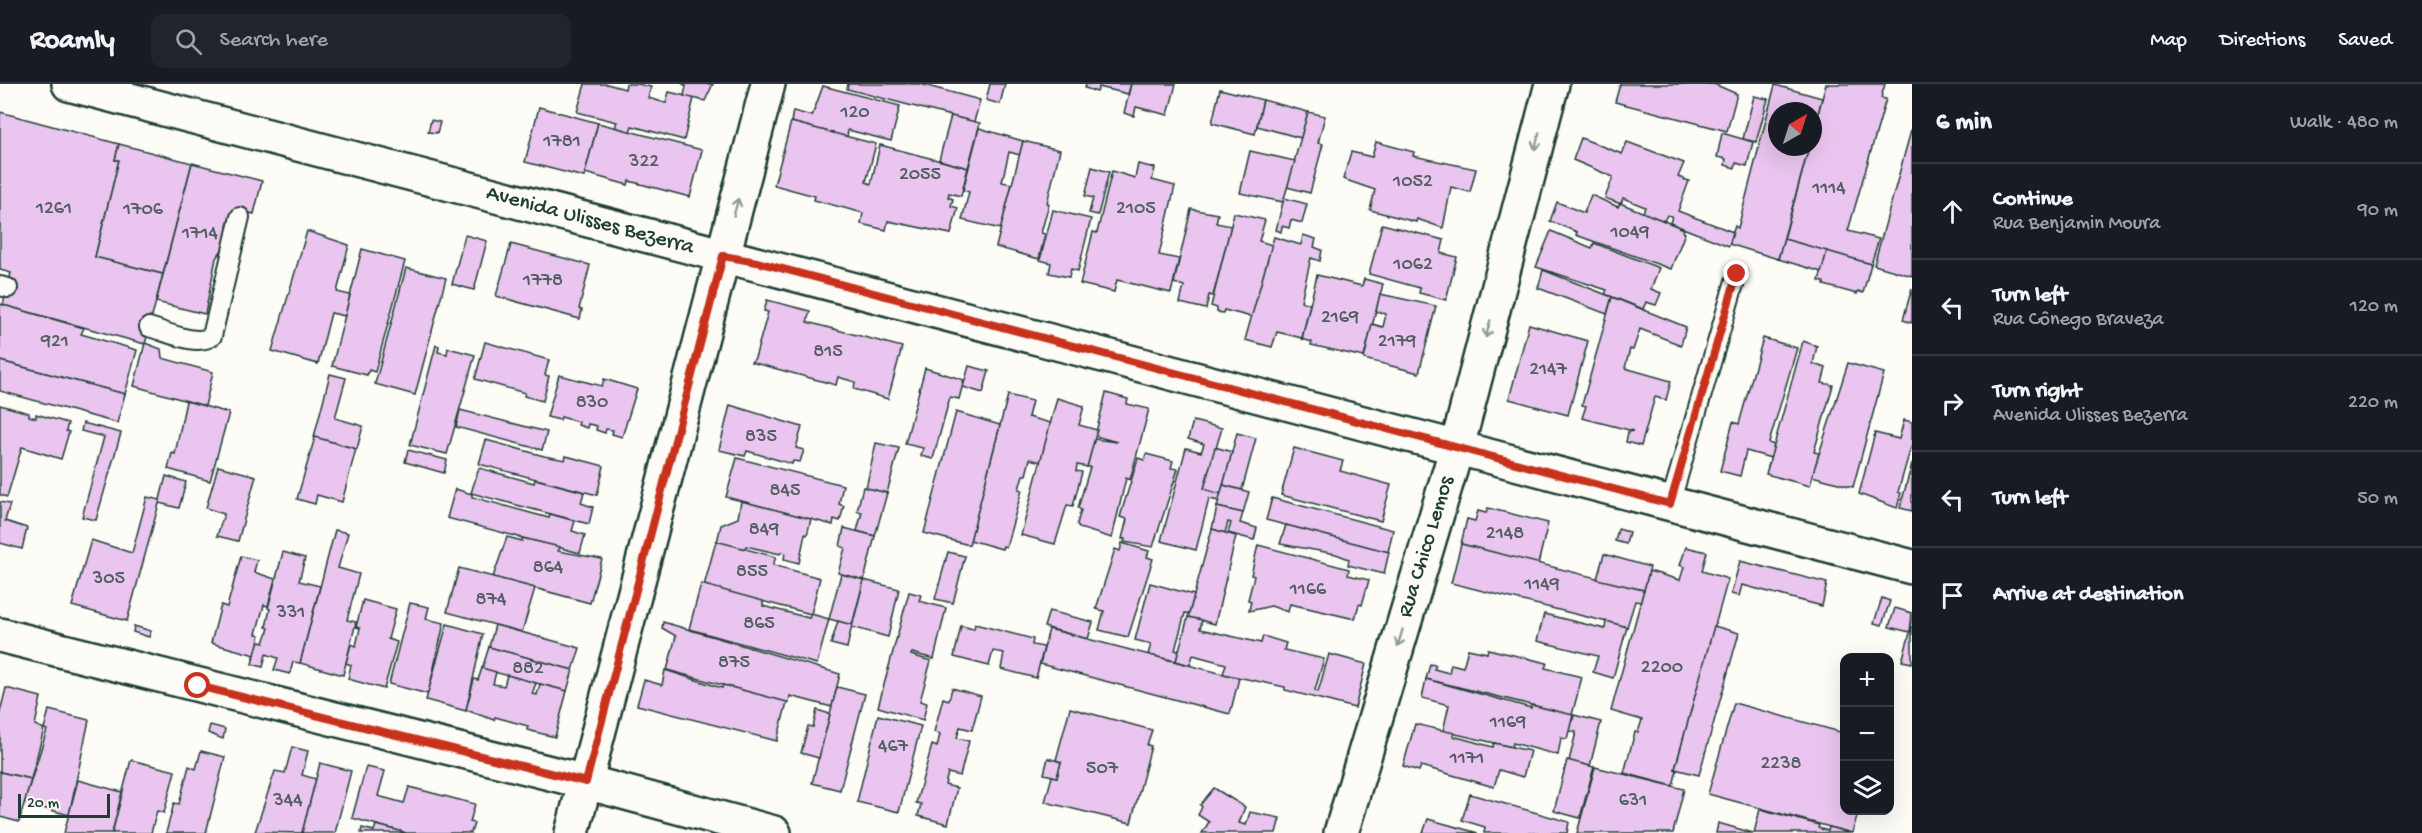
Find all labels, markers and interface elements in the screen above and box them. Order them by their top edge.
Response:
search box [151,14,571,68]
text: Roamly [30,25,115,58]
icon: search [172,25,205,58]
text: Search here [220,28,328,54]
text: Map [2150,29,2187,54]
text: Directions [2220,29,2305,54]
text: Saved [2338,29,2392,54]
house number: 120 [839,102,870,125]
north arrow [1768,102,1822,156]
text: 6 min [1936,108,1992,139]
text: Walk · 480 m [2290,112,2398,135]
house number: 1781 [542,131,581,154]
one-way arrow [1531,131,1542,150]
house number: 322 [628,151,659,174]
house number: 2055 [899,164,941,187]
house number: 1052 [1392,171,1433,194]
house number: 1114 [1811,178,1846,201]
street label: Avenida Ulisses Bezerra [483,181,698,261]
text: Continue [1993,187,2073,213]
icon: ahead [1936,195,1969,228]
house number: 1261 [35,198,72,221]
one-way arrow [730,198,742,217]
house number: 2105 [1116,198,1156,221]
house number: 1706 [122,199,164,222]
text: 90 m [2358,200,2398,223]
text: Rua Benjamin Moura [1993,213,2160,236]
house number: 1049 [1610,222,1649,245]
house number: 1714 [181,223,219,246]
house number: 1062 [1392,254,1433,277]
route end [1723,260,1749,286]
house number: 1778 [522,270,563,293]
text: Turn left [1993,283,2067,309]
icon: left [1936,291,1969,324]
text: 120 m [2350,296,2398,319]
house number: 2169 [1321,307,1359,330]
text: Rua Cônego Braveza [1993,309,2164,332]
one-way arrow [1482,320,1493,339]
house number: 921 [40,331,69,354]
house number: 2179 [1378,331,1416,354]
house number: 815 [813,341,843,364]
house number: 2147 [1529,359,1567,382]
text: Turn right [1993,379,2081,405]
icon: right [1936,387,1969,420]
house number: 830 [576,392,608,415]
text: 220 m [2348,392,2398,415]
text: Avenida Ulisses Bezerra [1993,405,2188,428]
house number: 835 [745,426,777,449]
street label: Rua Chico Lemos [1393,472,1461,621]
house number: 845 [770,480,800,503]
icon: left [1936,483,1969,516]
text: Turn left [1993,486,2067,512]
text: 50 m [2357,488,2398,511]
house number: 849 [749,519,779,542]
house number: 2148 [1486,523,1524,546]
house number: 864 [533,557,564,580]
house number: 855 [736,561,768,584]
house number: 305 [92,568,125,591]
house number: 1149 [1523,574,1560,597]
house number: 1166 [1289,579,1327,602]
icon: arrive [1936,579,1969,612]
text: Arrive at destination [1993,582,2183,608]
house number: 874 [476,589,507,612]
house number: 331 [276,602,305,625]
house number: 865 [743,613,775,636]
one-way arrow [1394,628,1405,647]
house number: 875 [718,652,750,675]
map controls [1840,653,1894,815]
button: + [1840,653,1894,707]
house number: 2200 [1641,657,1683,680]
house number: 882 [512,658,544,681]
route start [184,672,210,698]
button: − [1840,707,1894,761]
house number: 1169 [1489,712,1526,735]
house number: 467 [878,736,909,759]
house number: 1171 [1449,748,1484,771]
house number: 2238 [1761,753,1802,776]
house number: 507 [1086,758,1119,781]
button: layers [1840,761,1894,815]
house number: 344 [272,790,303,813]
house number: 631 [1619,790,1647,813]
scale bar [18,791,110,818]
text: 20 m [27,795,59,814]

